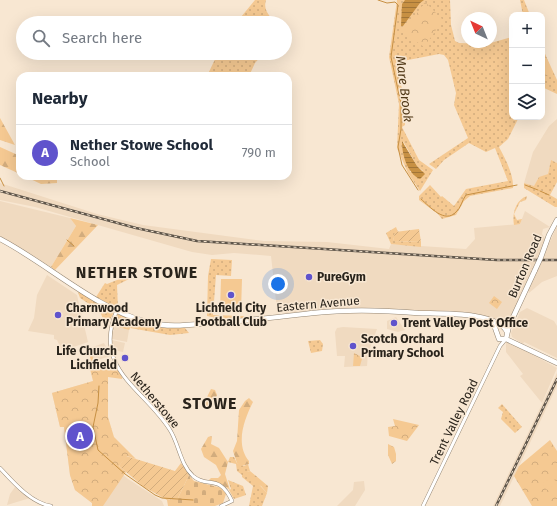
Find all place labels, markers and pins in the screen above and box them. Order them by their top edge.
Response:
place label: PureGym [317,270,366,284]
marker: PureGym [304,272,314,282]
marker: Lichfield City Football Club [226,290,236,300]
place label: Charnwood Primary Academy [66,301,162,329]
place label: Lichfield City Football Club [195,301,267,329]
marker: Charnwood Primary Academy [53,310,63,320]
place label: Trent Valley Post Office [402,316,528,330]
marker: Trent Valley Post Office [389,318,399,328]
place label: Scotch Orchard Primary School [361,332,444,360]
marker: Scotch Orchard Primary School [348,341,358,351]
place label: Life Church Lichfield [56,344,117,372]
marker: Life Church Lichfield [120,353,130,363]
pin: A [67,421,93,451]

